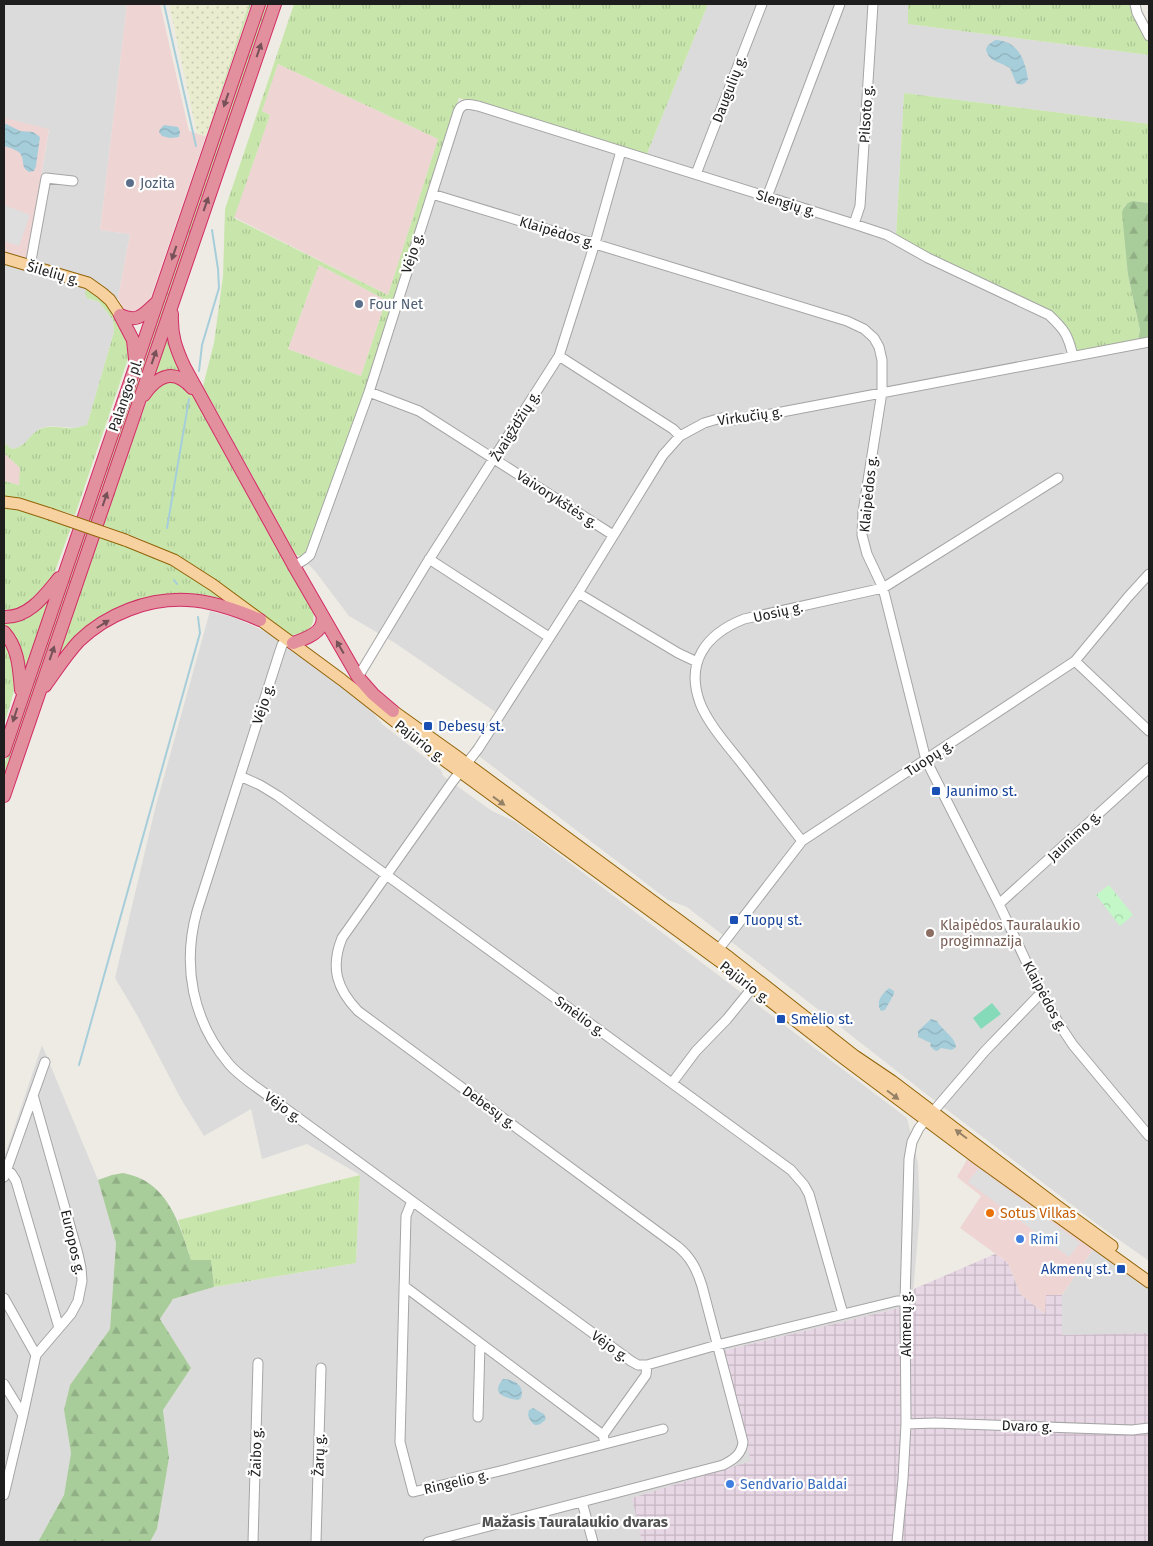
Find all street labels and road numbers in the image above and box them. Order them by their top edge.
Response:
street label: Daugulių g. [709,53,750,125]
street label: Pilsoto g. [856,84,877,144]
street label: Slengių g. [754,186,818,221]
street label: Klaipėdos g. [517,213,596,252]
street label: Vėjo g. [398,231,427,276]
street label: Šilelių g. [25,257,81,289]
street label: Palangos pl. [105,356,146,434]
street label: Žvaigždžių g. [486,388,544,464]
street label: Virkučių g. [716,404,784,429]
street label: Klaipėdos g. [856,455,881,533]
street label: Vaivorykštės g. [513,467,600,532]
street label: Uosių g. [752,599,805,626]
street label: Vėjo g. [249,682,278,727]
street label: Pajūrio g. [391,717,448,766]
street label: Tuopų g. [902,737,956,780]
street label: Jaunimo g. [1044,807,1105,865]
street label: Pajūrio g. [716,958,773,1007]
street label: Klaipėdos g. [1019,958,1070,1034]
street label: Smėlio g. [551,993,608,1040]
street label: Debesų g. [459,1082,519,1132]
street label: Vėjo g. [261,1088,304,1126]
street label: Europos g. [57,1208,88,1276]
street label: Akmenų g. [898,1291,915,1357]
street label: Vėjo g. [588,1327,631,1365]
street label: Dvaro g. [1001,1417,1053,1436]
street label: Žaibo g. [246,1427,266,1477]
street label: Žarų g. [309,1433,329,1477]
street label: Ringelio g. [422,1467,490,1498]

